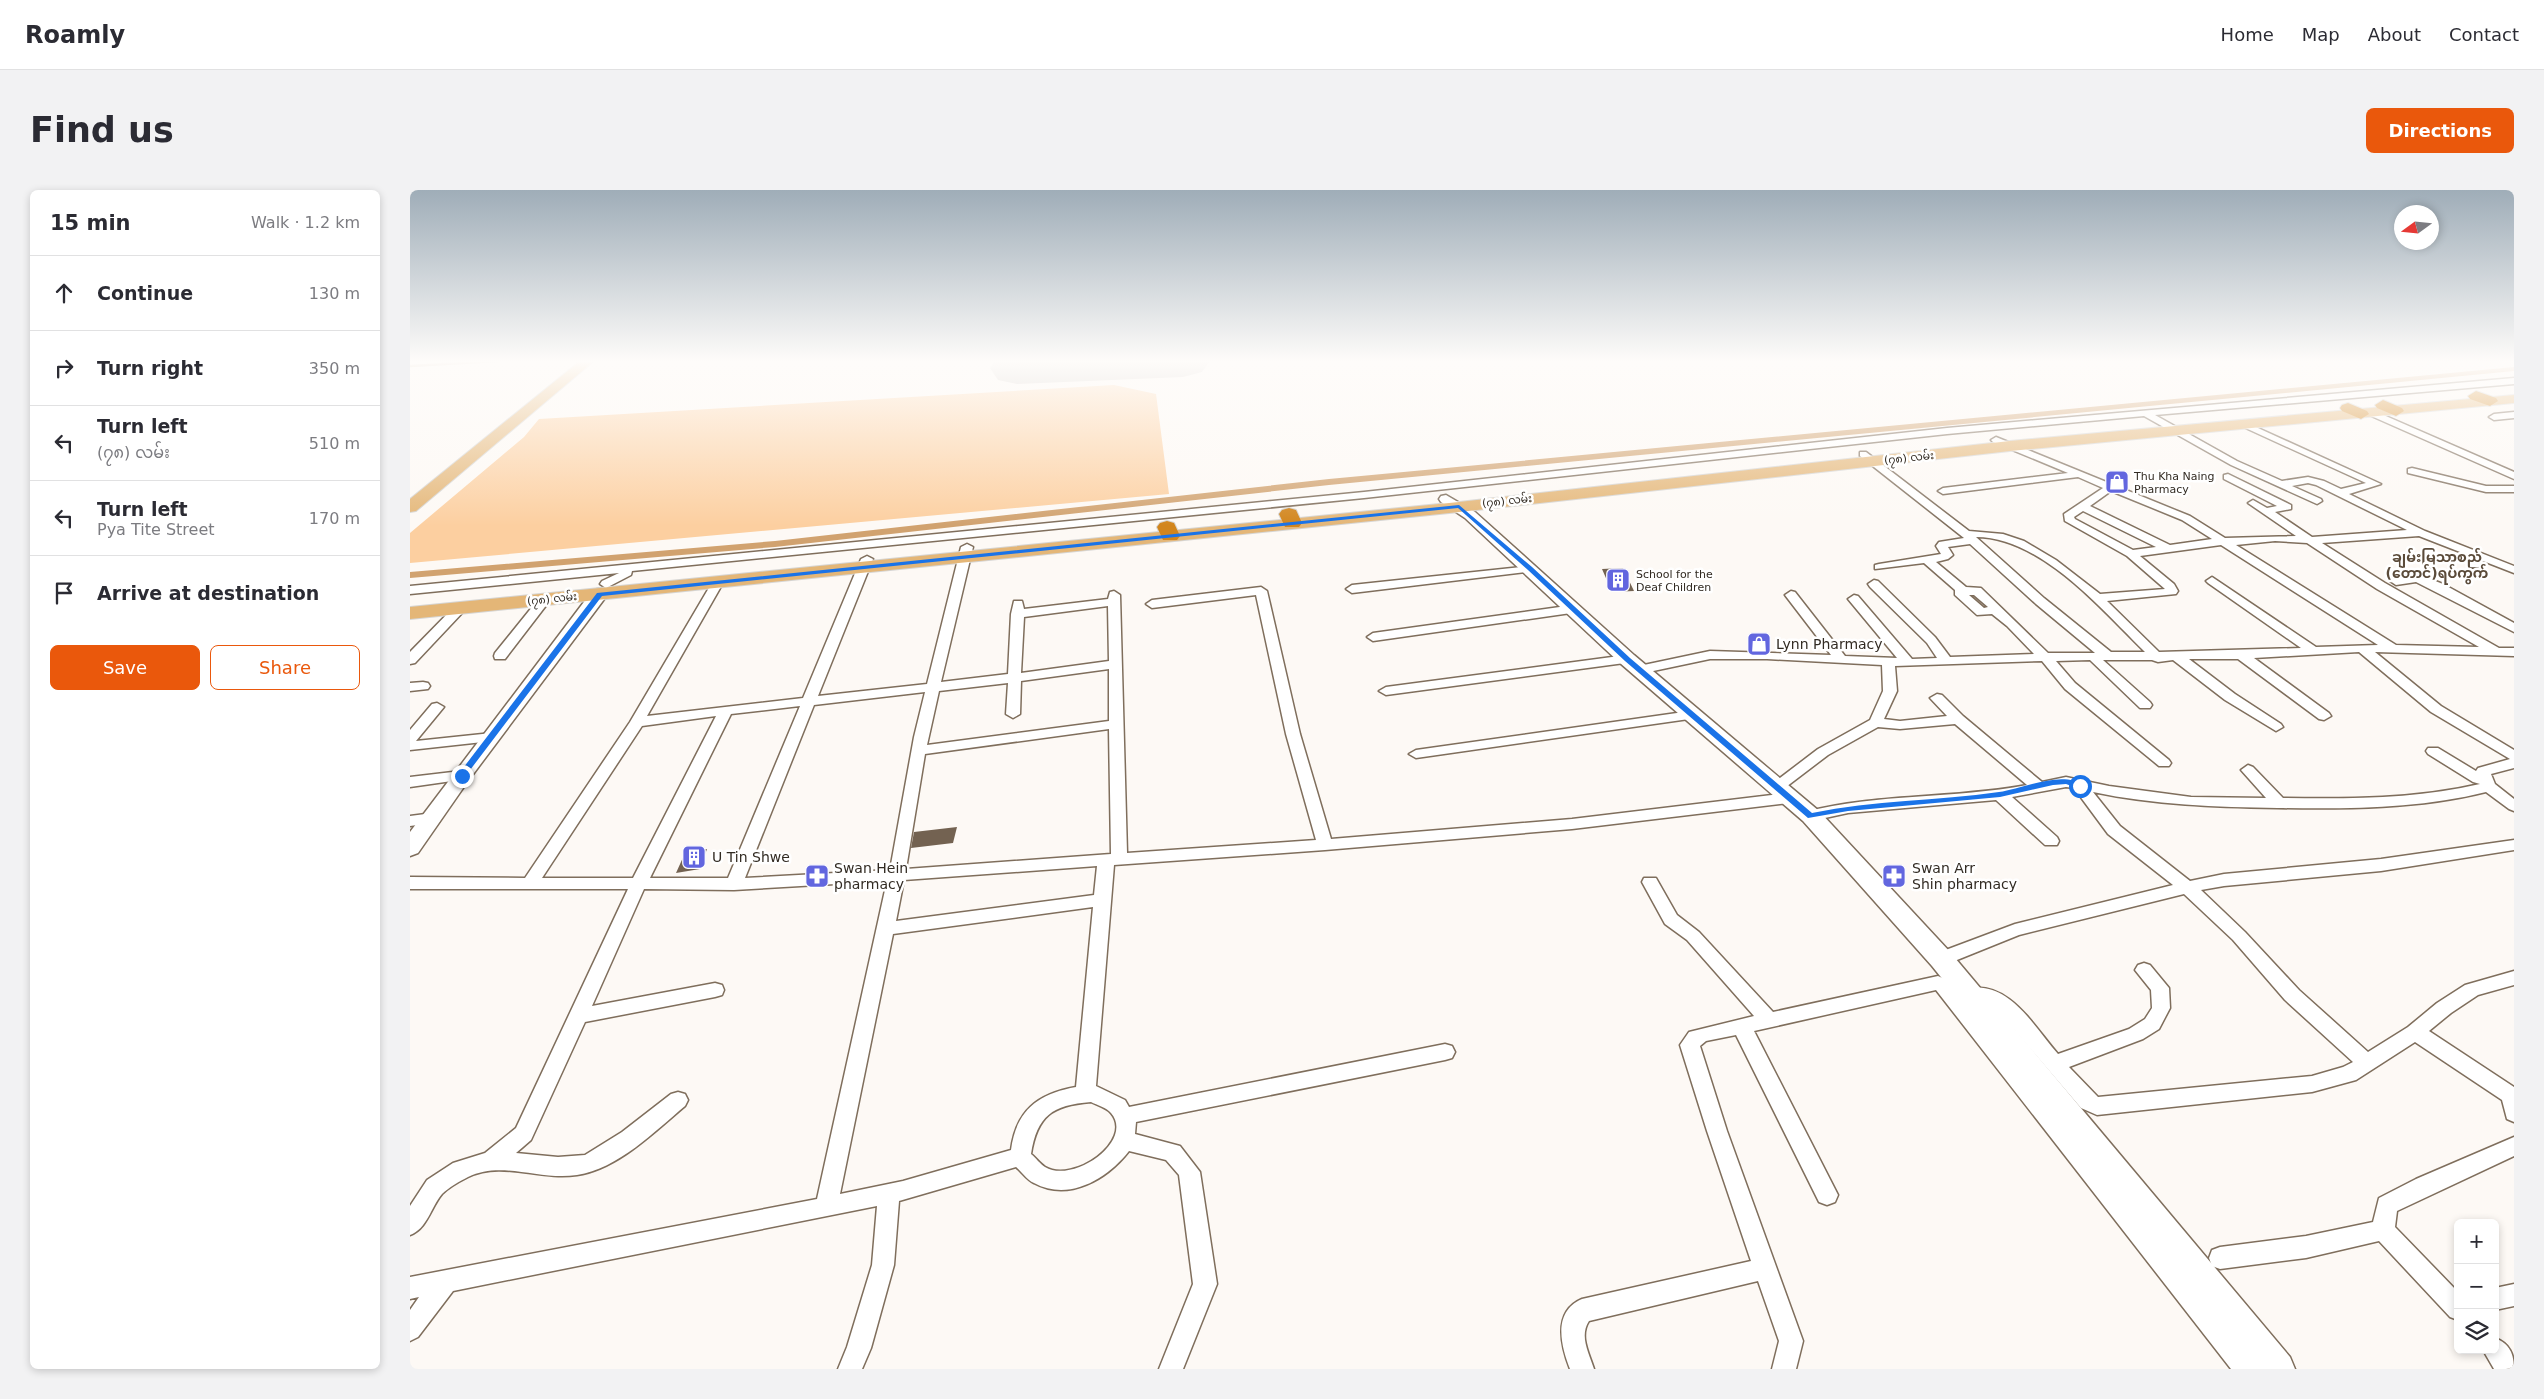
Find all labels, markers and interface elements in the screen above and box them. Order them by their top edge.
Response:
text: Roamly [25,21,125,49]
text: Home [2221,24,2274,45]
text: Map [2302,24,2340,45]
text: About [2368,24,2421,45]
text: Contact [2449,24,2519,45]
button: Directions [2366,108,2514,153]
text: Find us [30,110,174,150]
north arrow [2394,205,2439,250]
text: 15 min [50,211,131,235]
text: Walk · 1.2 km [251,213,360,232]
icon: ahead [50,279,78,307]
text: Continue [97,282,193,304]
text: 130 m [309,284,360,303]
icon: right [50,354,78,382]
text: Turn right [97,357,203,379]
text: 350 m [309,359,360,378]
text: Turn left [97,415,188,437]
icon: left [50,429,78,457]
text: 510 m [309,434,360,453]
text: (၇၈) လမ်း [97,443,170,462]
street label: (၇၈) လမ်း [1883,448,1935,469]
shop icon: Thu Kha Naing Pharmacy [2104,469,2130,495]
place label: Thu Kha Naing Pharmacy [2133,470,2215,496]
street label: (၇၈) လမ်း [1481,491,1533,512]
text: Turn left [97,498,188,520]
icon: left [50,504,78,532]
text: 170 m [309,509,360,528]
text: Pya Tite Street [97,520,215,539]
district label: ချမ်းမြသာစည် (တောင်)ရပ်ကွက် [2386,547,2488,585]
building icon: School for the Deaf Children [1605,567,1631,593]
place label: School for the Deaf Children [1636,568,1713,594]
icon: arrive [50,579,78,607]
text: Arrive at destination [97,582,319,604]
street label: (၇၈) လမ်း [526,589,578,610]
shop icon: Lynn Pharmacy [1746,631,1772,657]
place label: Lynn Pharmacy [1776,636,1883,652]
button: Save [50,645,200,690]
button: Share [210,645,360,690]
route end [451,765,474,788]
route start [2069,775,2092,798]
building icon: U Tin Shwe [681,844,707,870]
place label: U Tin Shwe [712,849,790,865]
place label: Swan Hein pharmacy [834,860,908,892]
place label: Swan Arr Shin pharmacy [1912,860,2017,892]
pharmacy icon: Swan Hein pharmacy [804,863,830,889]
pharmacy icon: Swan Arr Shin pharmacy [1881,863,1907,889]
map controls [2454,1219,2499,1354]
button: + [2454,1219,2499,1264]
button: − [2454,1264,2499,1309]
button: layers [2454,1309,2499,1354]

